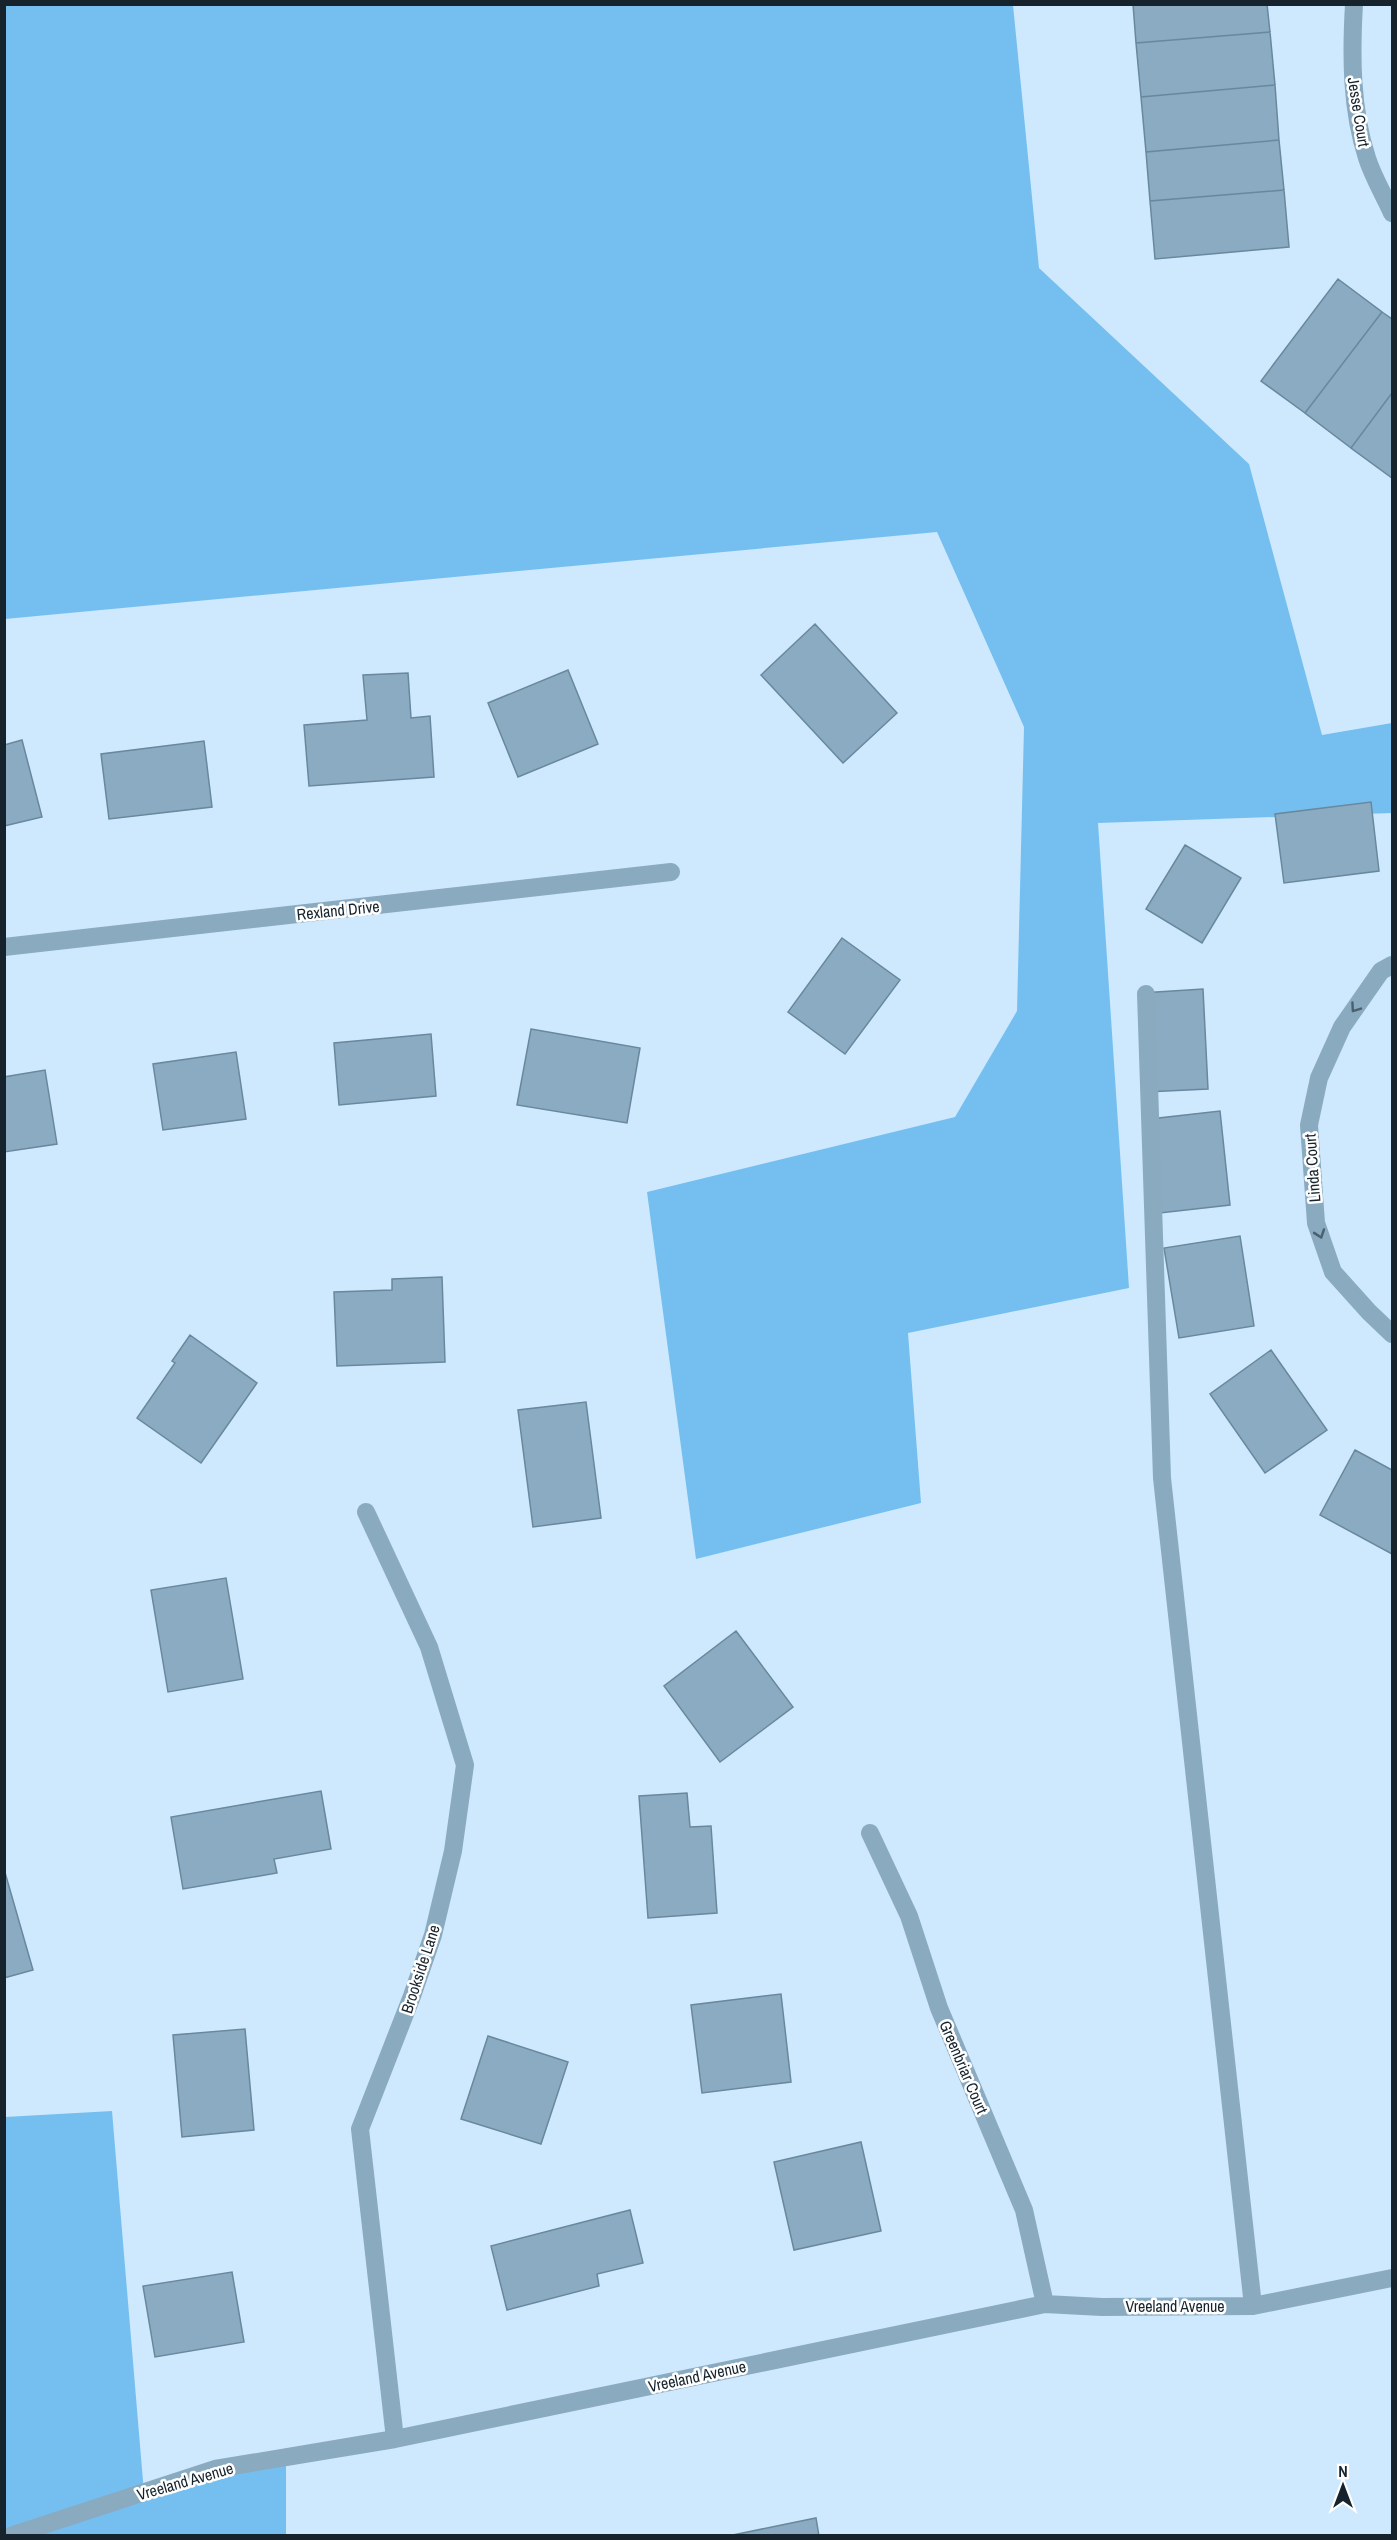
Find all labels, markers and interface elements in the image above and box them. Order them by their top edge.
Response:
street label: Jesse Court [1343,76,1375,149]
street label: Rexland Drive [296,895,380,925]
one-way arrow [1351,1001,1362,1012]
street label: Linda Court [1299,1133,1325,1203]
one-way arrow [1312,1228,1325,1239]
street label: Brookside Lane [395,1922,445,2016]
street label: Greenbriar Court [934,2017,994,2117]
street label: Vreeland Avenue [1125,2295,1225,2317]
street label: Vreeland Avenue [646,2355,748,2397]
north arrow [1313,2456,1373,2516]
street label: Vreeland Avenue [134,2457,236,2505]
text: N [1338,2460,1348,2482]

